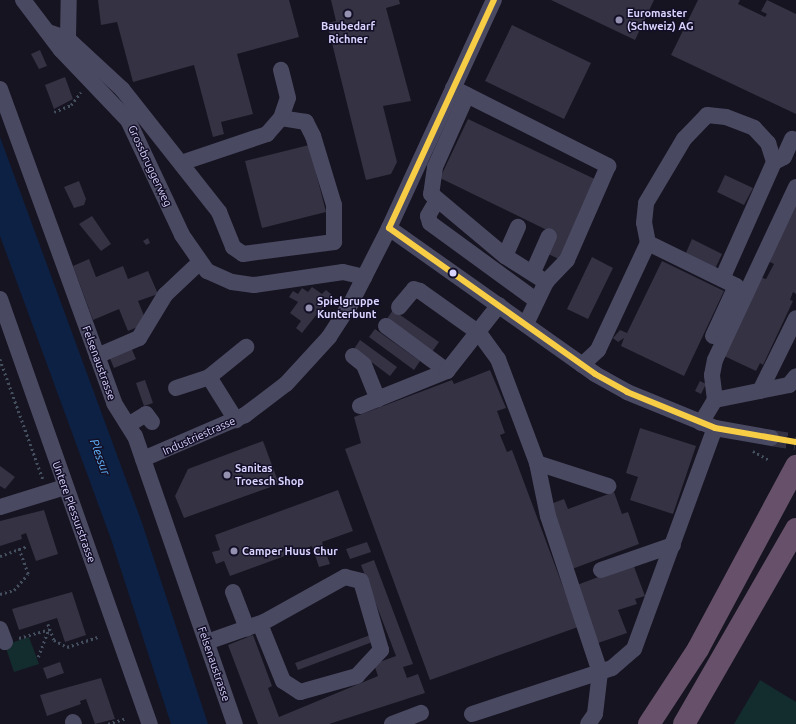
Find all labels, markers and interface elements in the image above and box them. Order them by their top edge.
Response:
place label: Euromaster (Schweiz) AG [627,7,694,33]
marker: Baubedarf Richner [343,9,353,19]
marker: Euromaster (Schweiz) AG [614,15,624,25]
place label: Baubedarf Richner [321,20,375,46]
street label: Grossbruggerweg [125,123,175,209]
unlabelled marker [448,268,458,278]
place label: Spielgruppe Kunterbunt [317,295,380,321]
marker: Spielgruppe Kunterbunt [304,303,314,313]
street label: Felsenaustrasse [79,324,119,402]
street label: Industriestrasse [161,414,237,458]
water label: Plessur [87,437,113,477]
street label: Untere Plessurstrasse [50,459,98,565]
place label: Sanitas Troesch Shop [235,462,304,488]
marker: Sanitas Troesch Shop [222,470,232,480]
place label: Camper Huus Chur [242,544,338,558]
marker: Camper Huus Chur [229,546,239,556]
street label: Felsenaustrasse [195,625,233,703]

